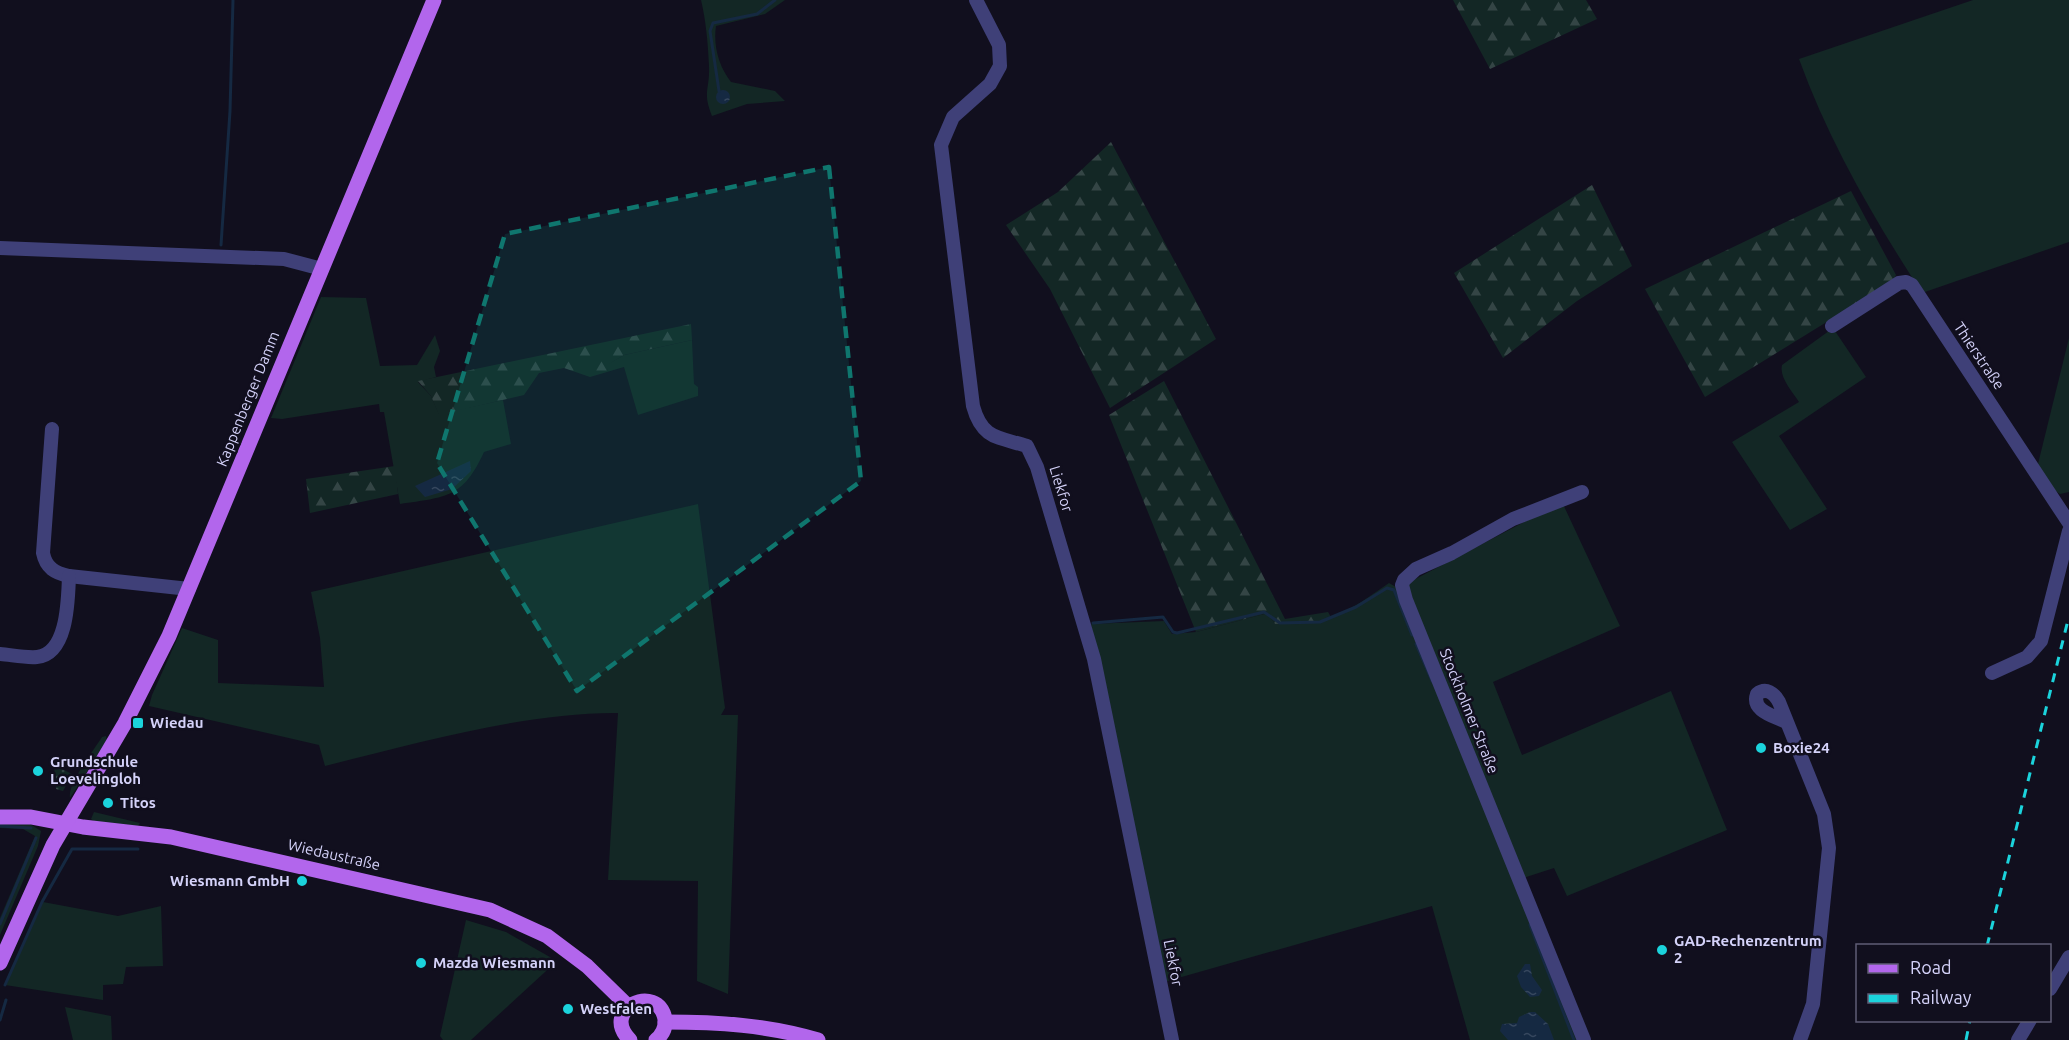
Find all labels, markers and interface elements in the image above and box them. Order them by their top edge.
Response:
street label: Thierstraße [1951,319,2008,393]
street label: Kappenberger Damm [213,329,282,469]
street label: Liekfor [1046,464,1077,514]
street label: Stockholmer Straße [1437,646,1502,776]
place label: Wiedau [150,714,203,731]
marker: Wiedau [131,716,145,730]
place label: Boxie24 [1773,739,1830,756]
marker: Boxie24 [1754,741,1768,755]
place label: Grundschule Loevelingloh [50,753,141,787]
marker: Grundschule Loevelingloh [31,764,45,778]
place label: Titos [120,794,156,811]
marker: Titos [101,796,115,810]
street label: Wiedaustraße [286,836,382,873]
place label: Wiesmann GmbH [170,872,290,889]
marker: Wiesmann GmbH [295,874,309,888]
place label: GAD-Rechenzentrum 2 [1674,932,1822,966]
street label: Liekfor [1161,938,1186,988]
marker: GAD-Rechenzentrum 2 [1655,943,1669,957]
legend [1856,944,2051,1022]
place label: Mazda Wiesmann [433,954,556,971]
marker: Mazda Wiesmann [414,956,428,970]
text: Road [1910,957,1952,977]
text: Railway [1910,987,1972,1007]
place label: Westfalen [580,1000,652,1017]
marker: Westfalen [561,1002,575,1016]

